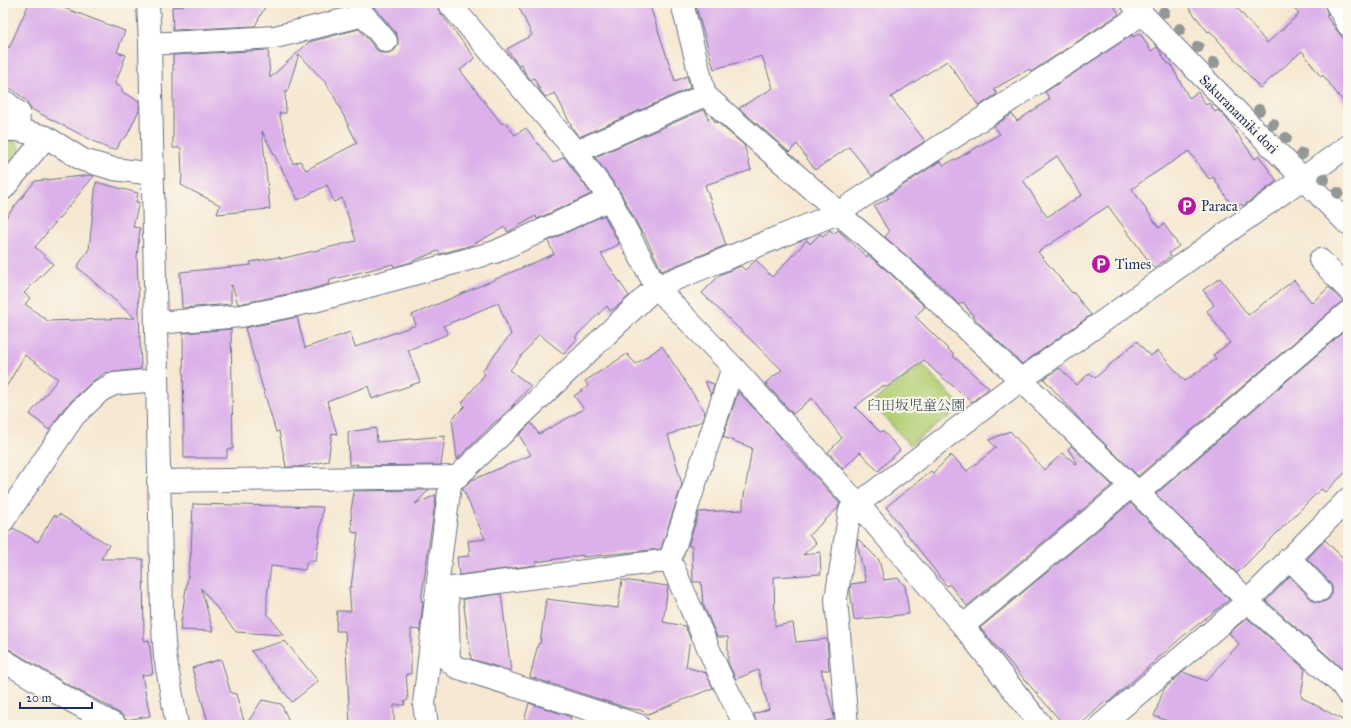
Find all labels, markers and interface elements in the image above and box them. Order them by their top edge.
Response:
street label: Sakuranamiki dori [1196,71,1282,158]
parking icon: Paraca [1176,195,1198,217]
place label: Paraca [1201,198,1238,215]
parking icon: Times [1090,253,1112,275]
place label: Times [1115,256,1151,273]
park label: 臼田坂児童公園 [867,397,965,414]
scale bar [20,684,92,710]
text: 20 m [26,691,52,705]

